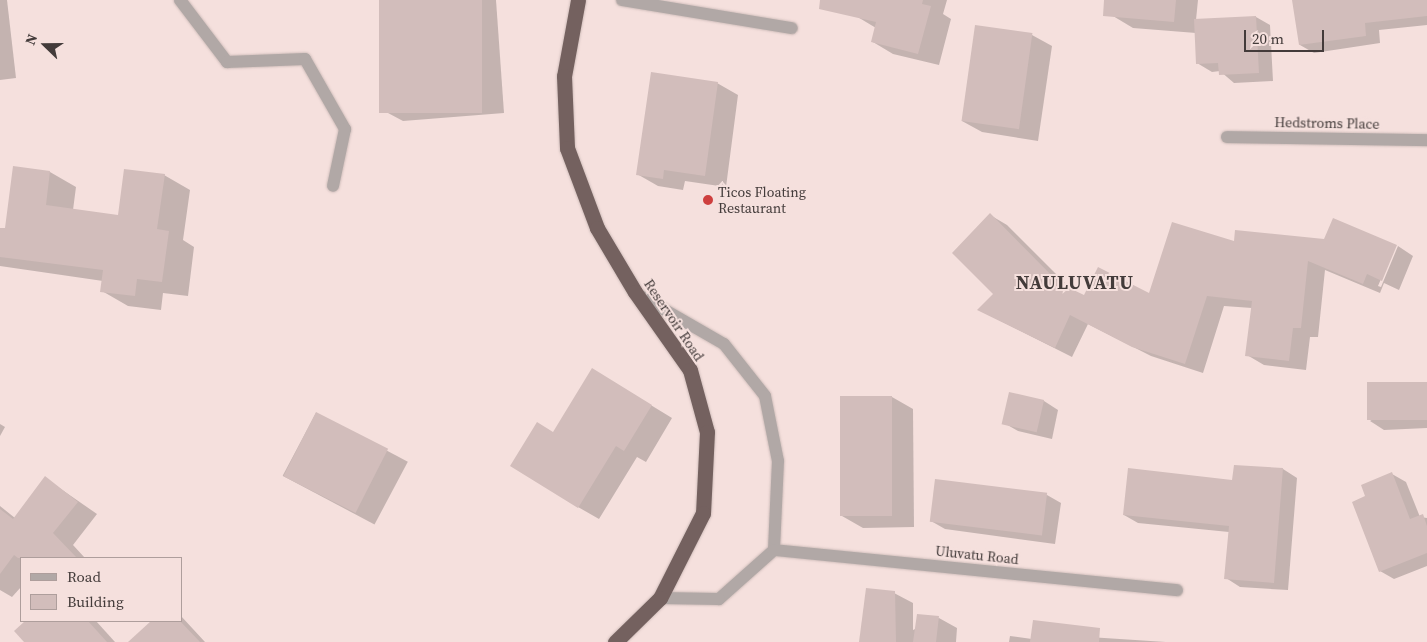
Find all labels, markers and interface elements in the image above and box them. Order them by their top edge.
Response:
north arrow [20,20,70,70]
scale bar [1247,20,1327,52]
text: 20 m [1252,28,1284,49]
text: N [20,31,42,48]
street label: Hedstroms Place [1274,114,1380,132]
place label: Ticos Floating Restaurant [718,184,806,216]
marker: Ticos Floating Restaurant [702,194,714,206]
district label: NAULUVATU [1015,272,1135,294]
street label: Reservoir Road [640,276,708,364]
street label: Uluvatu Road [934,542,1020,568]
legend [20,557,182,622]
text: Road [67,566,101,587]
text: Building [67,591,124,612]

